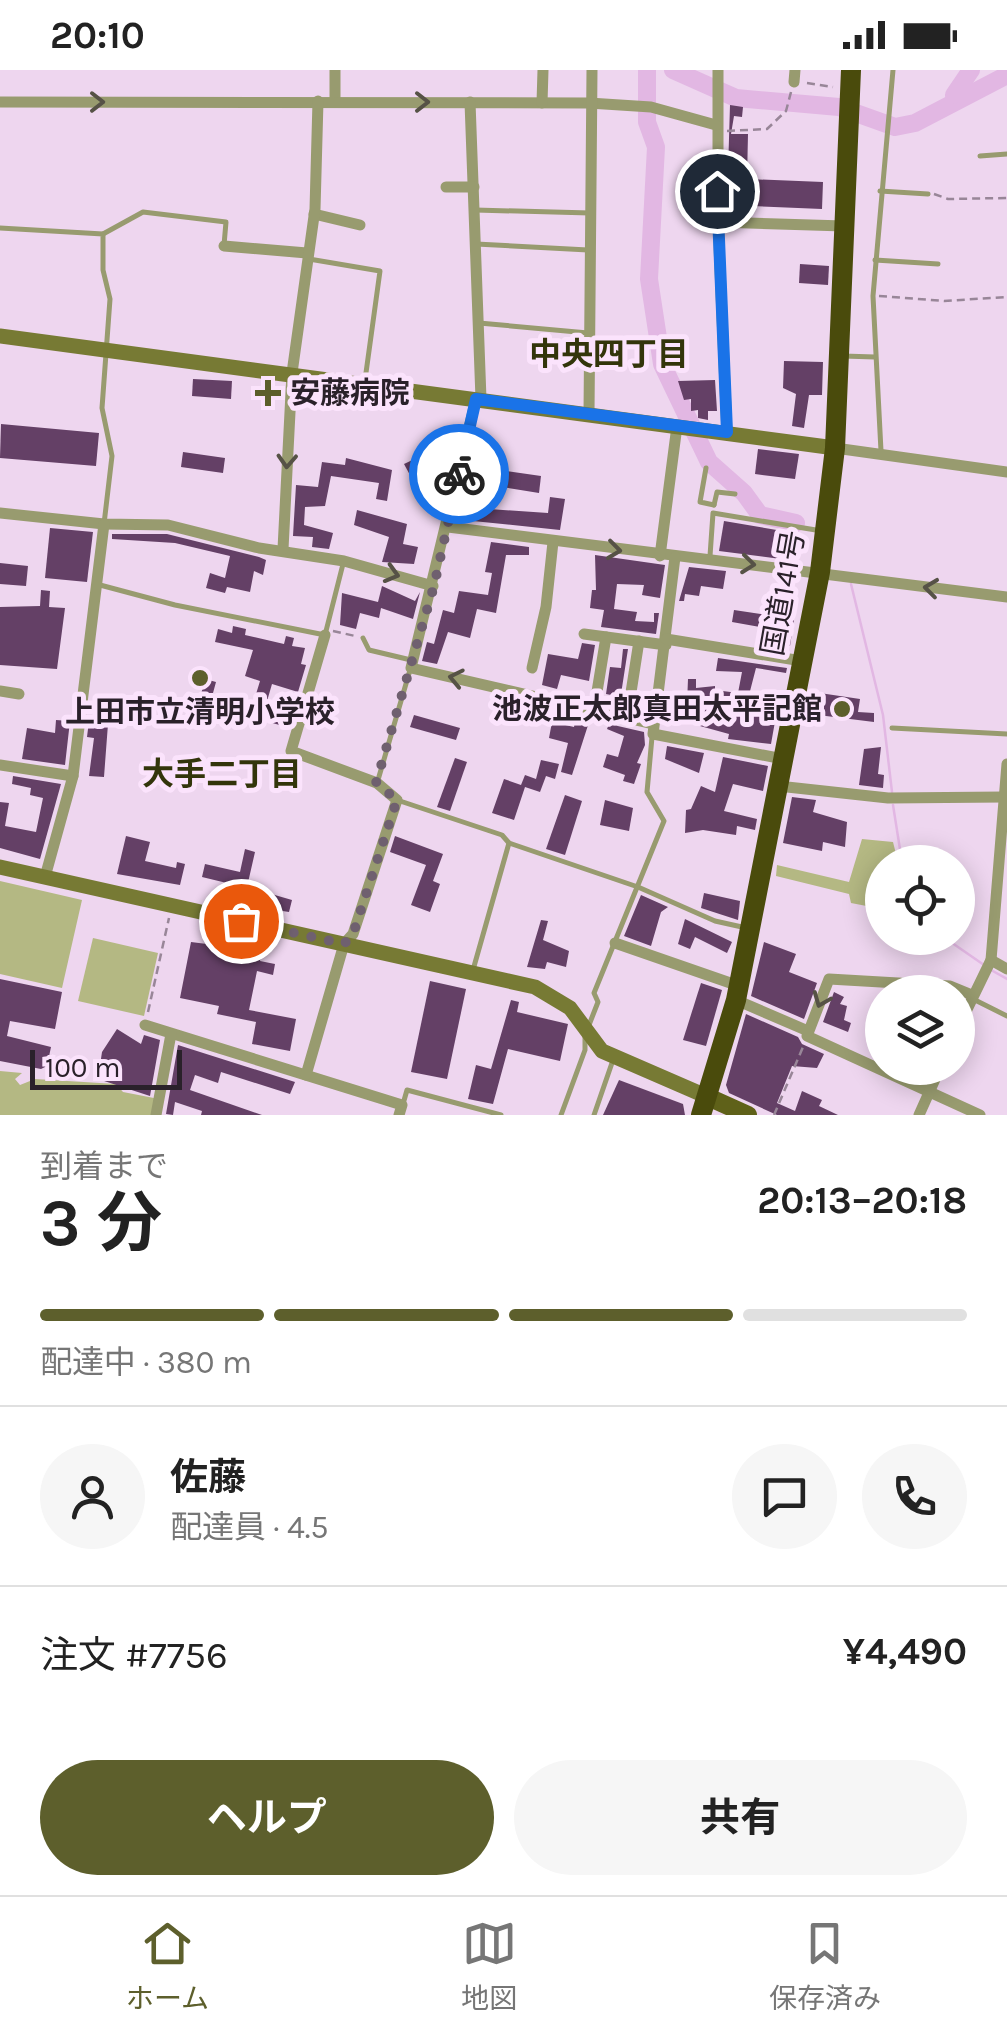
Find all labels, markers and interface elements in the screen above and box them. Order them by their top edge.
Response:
text: 20:10 [50,13,145,58]
one-way arrow [90,91,106,113]
one-way arrow [416,91,431,113]
pin [675,149,760,234]
icon: home [690,164,745,219]
district label: 中央四丁目 [529,336,689,373]
place label: 安藤病院 [290,375,410,411]
marker: 安藤病院 [255,380,281,406]
courier [409,424,509,524]
icon: bike [432,447,487,502]
one-way arrow [277,454,298,470]
street label: 国道141号 [754,528,812,658]
one-way arrow [606,538,622,559]
one-way arrow [740,553,756,574]
one-way arrow [383,563,401,584]
one-way arrow [923,578,940,599]
marker: 上田市立清明小学校 [189,667,211,689]
one-way arrow [448,668,465,689]
place label: 池波正太郎真田太平記館 [492,691,822,727]
place label: 上田市立清明小学校 [65,694,335,730]
marker: 池波正太郎真田太平記館 [831,698,853,720]
district label: 大手二丁目 [142,756,302,793]
map controls [865,845,975,1085]
button: locate [865,845,975,955]
pin [199,879,284,964]
icon: bag [214,894,269,949]
button: layers [865,975,975,1085]
one-way arrow [812,990,832,1008]
scale bar [30,1045,182,1090]
text: 100 m [45,1051,120,1084]
text: 到着まで [40,1148,168,1185]
text: 20:13–20:18 [757,1178,967,1223]
text: 3 分 [40,1185,162,1261]
text: 配達中 · 380 m [40,1344,252,1381]
button: person [40,1444,145,1549]
button: chat [732,1444,837,1549]
button: phone [862,1444,967,1549]
text: 佐藤 [170,1455,246,1500]
text: 配達員 · 4.5 [170,1509,329,1546]
text: ¥4,490 [843,1629,967,1674]
text: 注文 #7756 [40,1633,228,1678]
button: ヘルプ [40,1760,494,1875]
button: 共有 [514,1760,967,1875]
tab: ホーム [126,1916,209,2016]
tab: 地図 [461,1916,517,2016]
tab: 保存済み [769,1916,881,2016]

